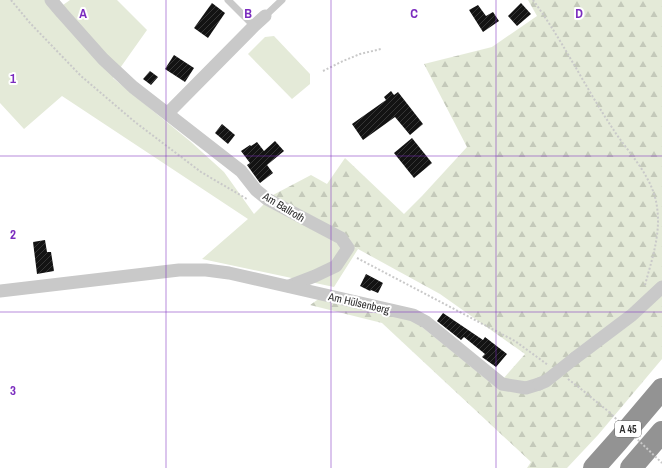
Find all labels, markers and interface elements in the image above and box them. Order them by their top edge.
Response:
text: A [79,5,87,22]
text: B [244,5,252,22]
text: C [410,5,418,22]
text: D [575,5,583,22]
text: 1 [10,70,16,87]
street label: Am Ballroth [260,188,308,225]
text: 2 [10,226,16,243]
street label: Am Hülsenberg [326,289,391,317]
text: 3 [10,382,16,399]
road number: A 45 [615,421,641,437]

